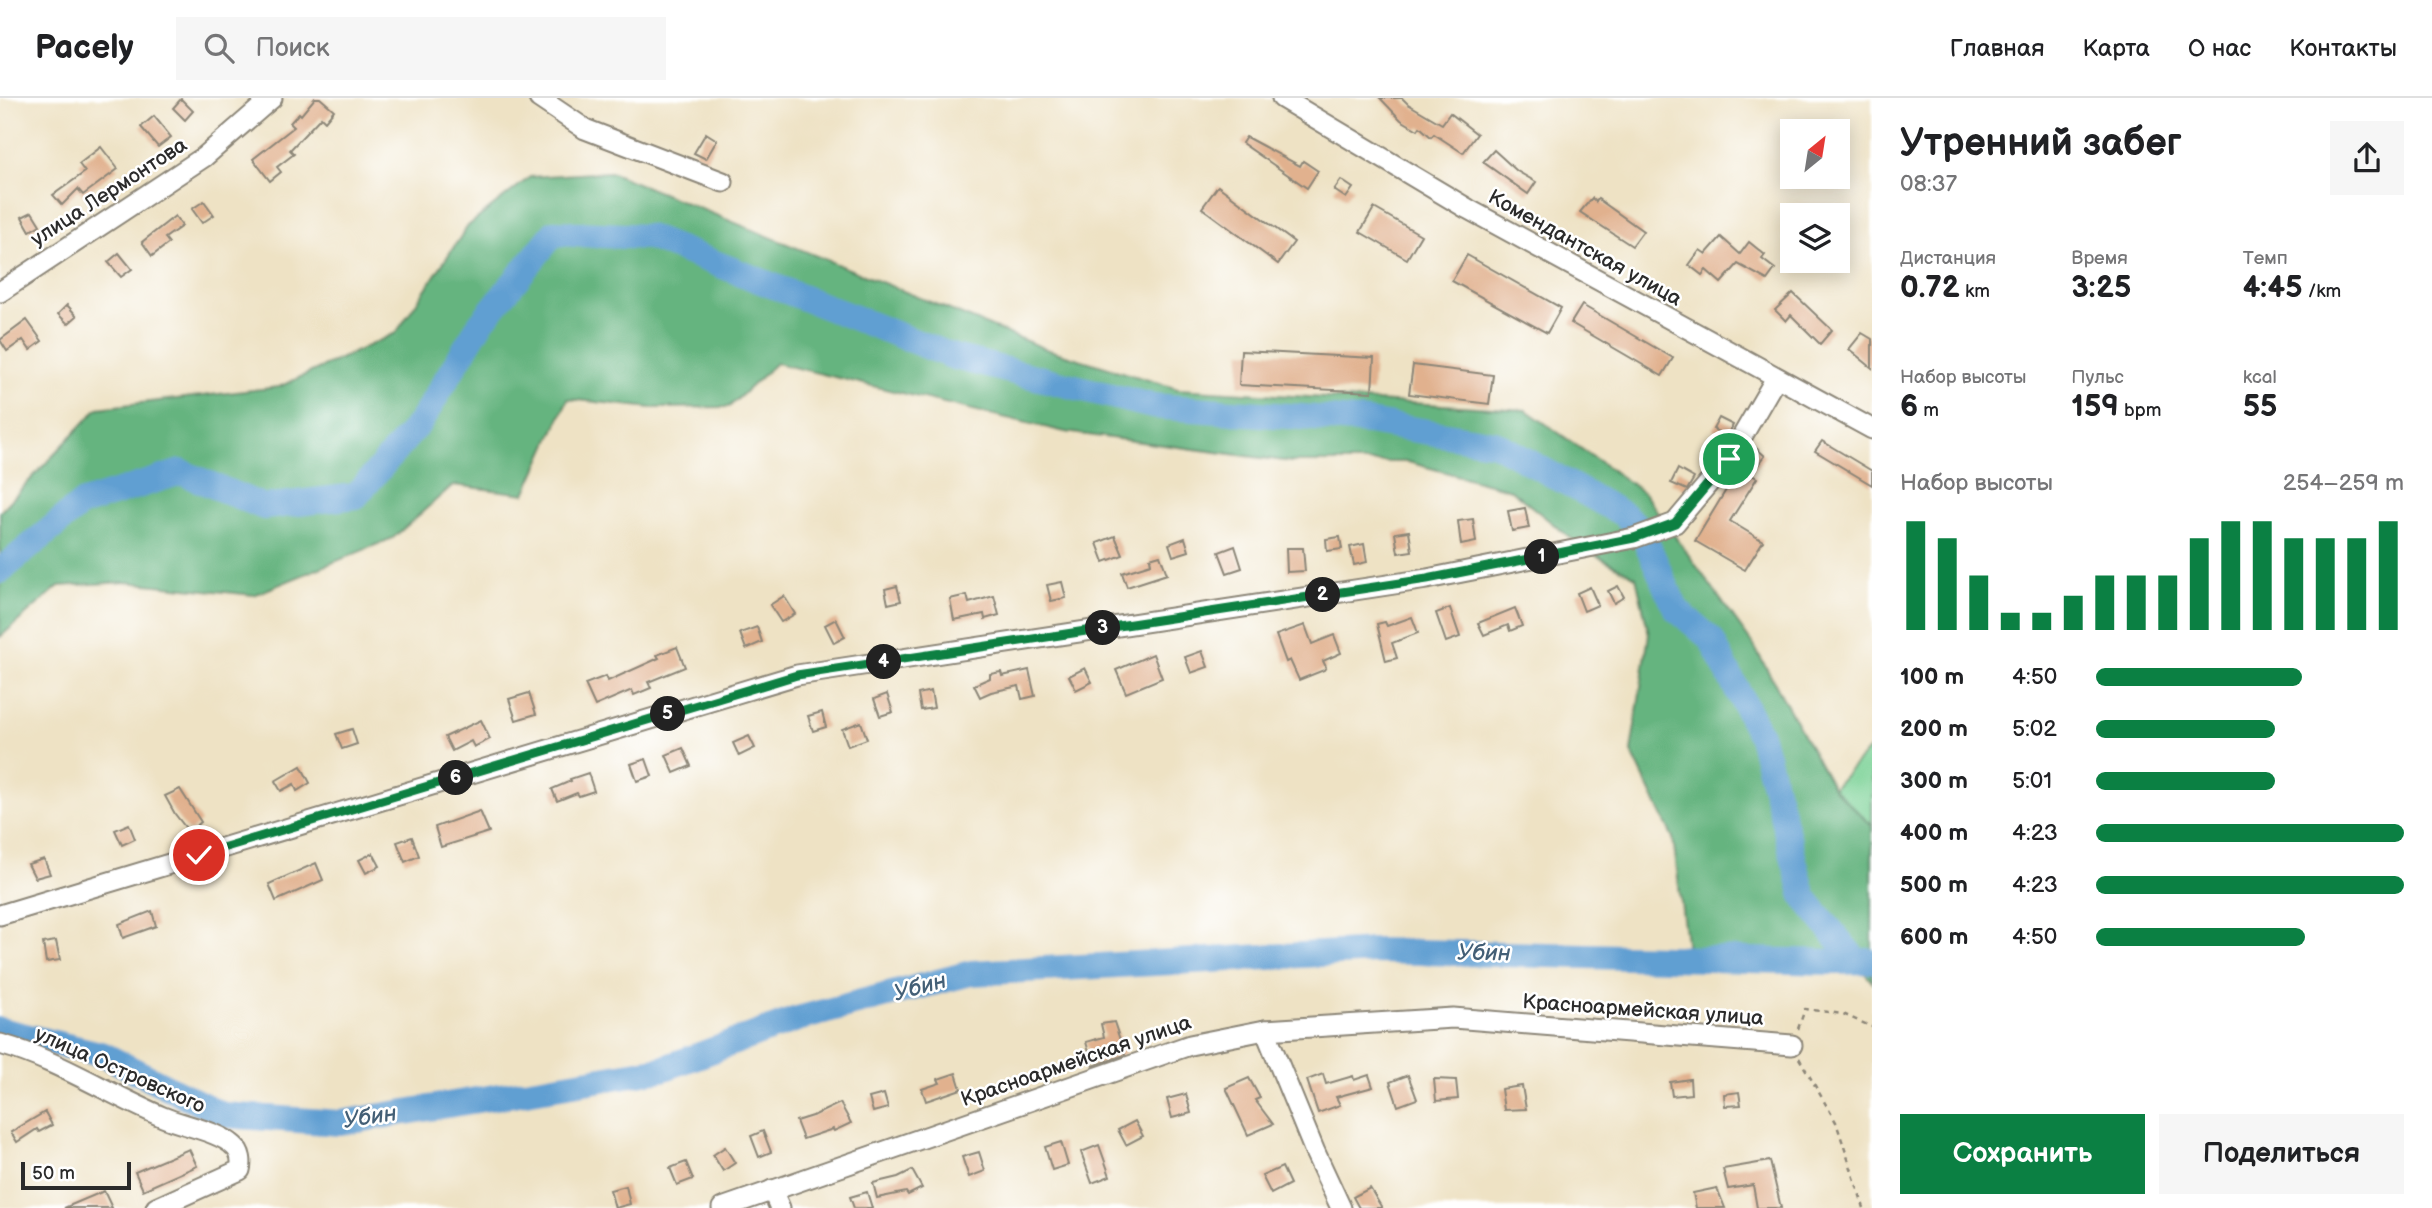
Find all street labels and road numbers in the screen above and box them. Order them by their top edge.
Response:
street label: улица Лермонтова [26,132,192,252]
street label: Комендантская улица [1484,184,1687,312]
street label: Красноармейская улица [1522,989,1765,1031]
street label: Красноармейская улица [958,1010,1195,1112]
street label: улица Островского [31,1021,209,1119]

